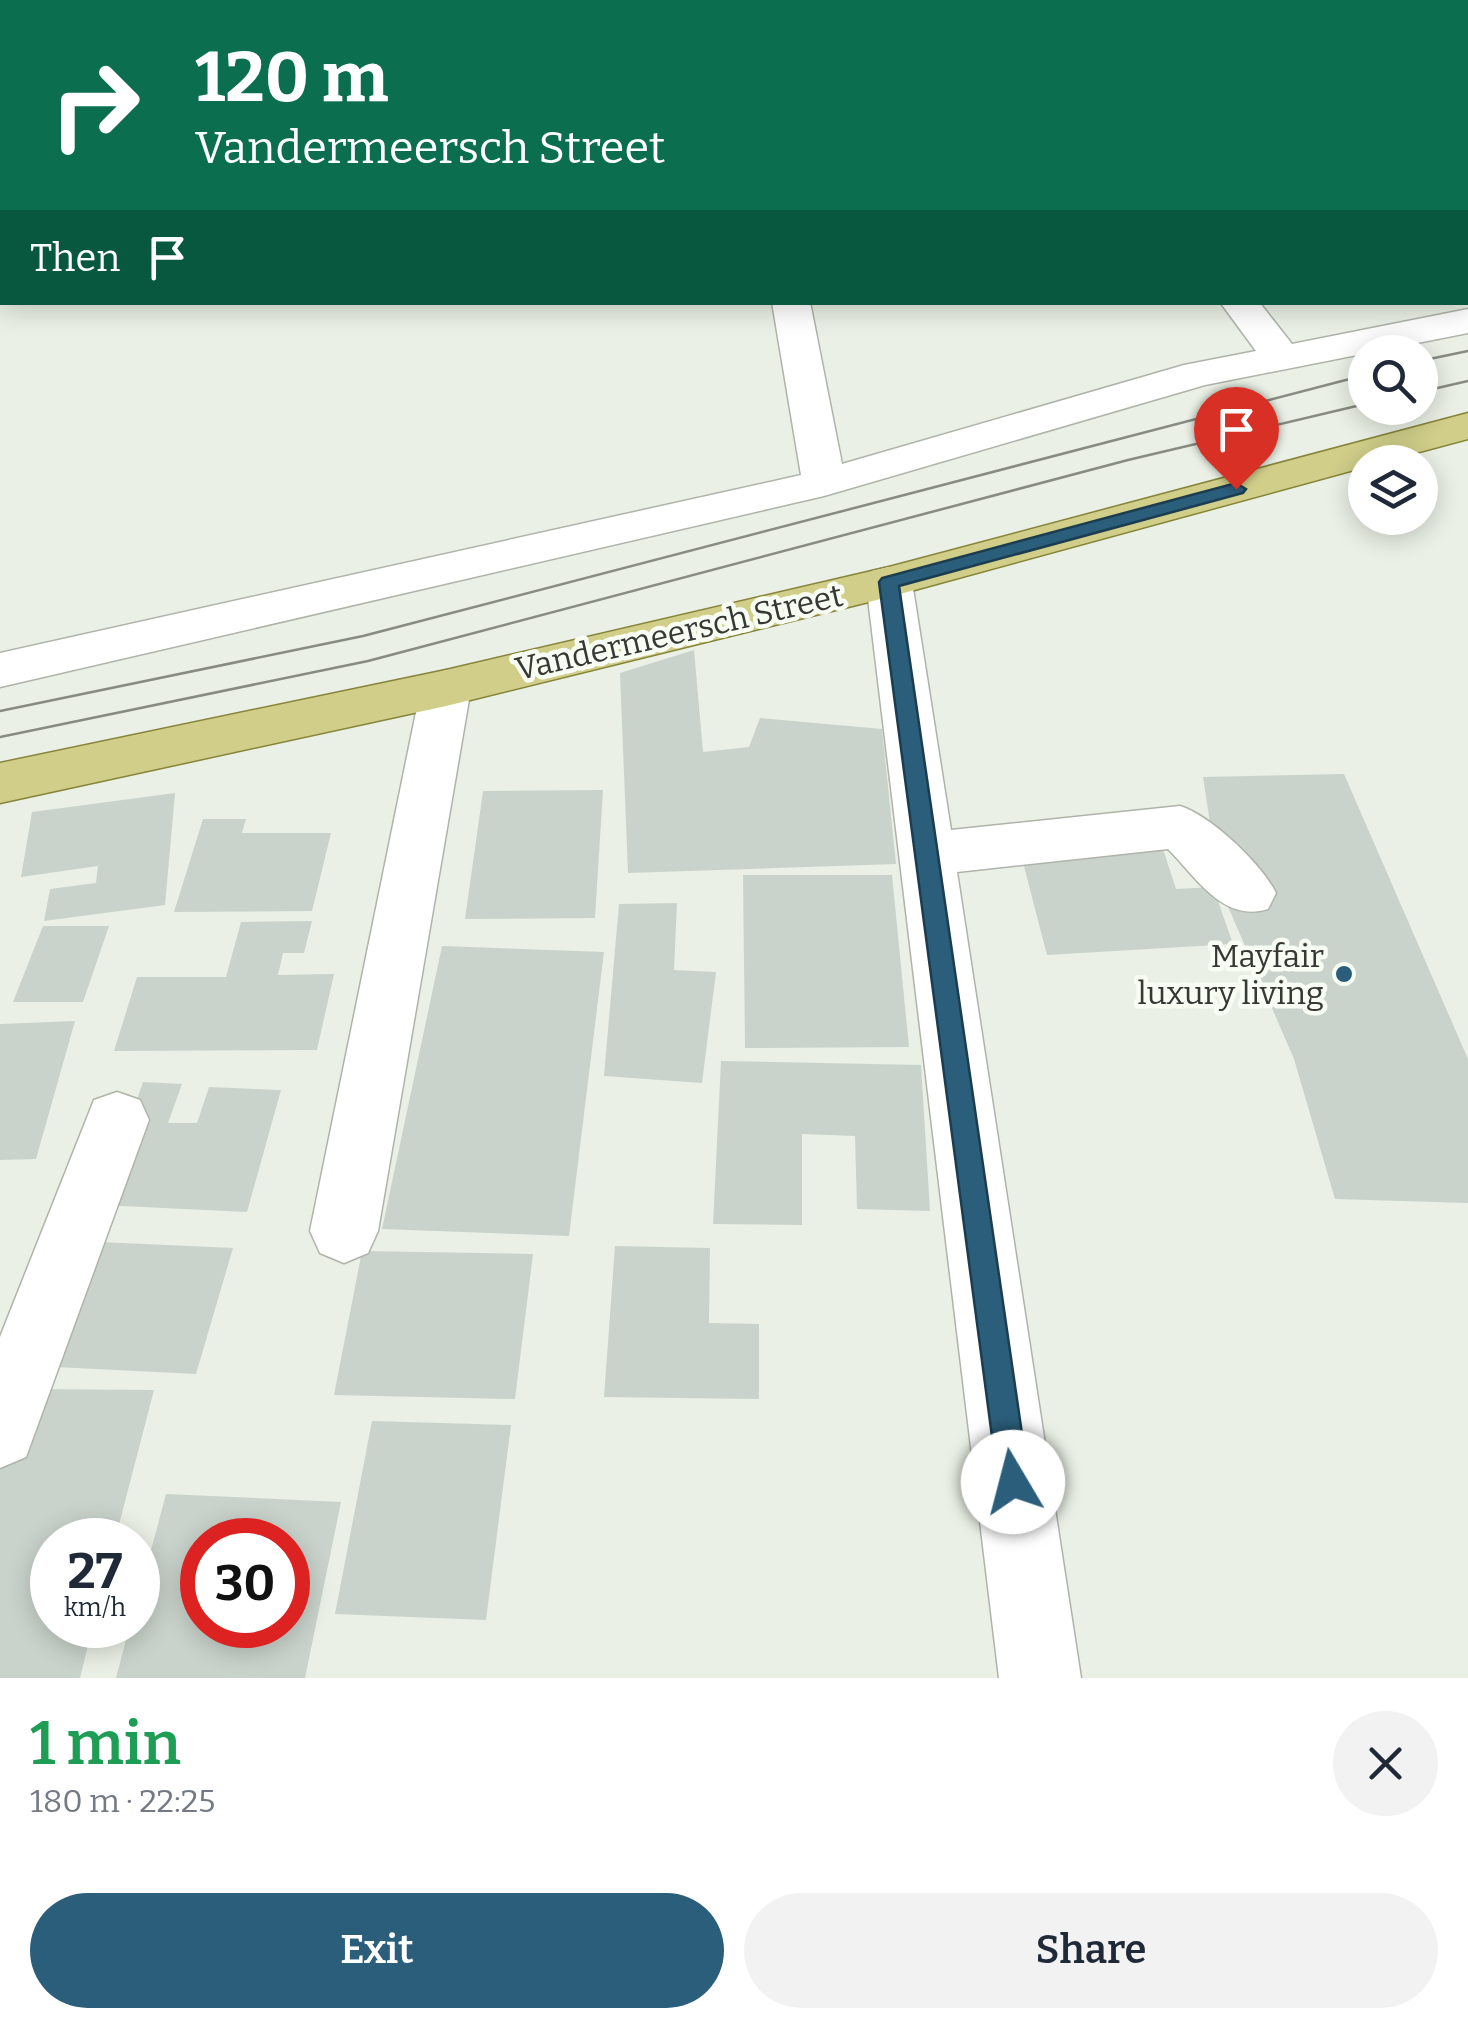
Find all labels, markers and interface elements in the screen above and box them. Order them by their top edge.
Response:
text: 120 m [195,36,388,120]
icon: right [30,40,160,170]
text: Vandermeersch Street [195,121,665,175]
icon: arrive [140,230,195,285]
text: Then [30,235,120,281]
map controls [1348,335,1438,535]
button: search [1348,335,1438,425]
pin [1194,387,1279,490]
icon: arrive [1209,402,1264,457]
button: layers [1348,445,1438,535]
street label: Vandermeersch Street [512,576,847,688]
place label: Mayfair luxury living [1138,937,1324,1012]
marker: Mayfair luxury living [1333,963,1355,985]
position arrow [961,1430,1065,1534]
speed limit sign: 30 [180,1518,310,1648]
text: 27 [68,1541,122,1601]
text: km/h [64,1593,126,1623]
text: 1 min [30,1708,181,1780]
button: close [1333,1711,1438,1816]
text: 180 m · 22:25 [30,1782,215,1820]
button: Exit [30,1893,724,2008]
button: Share [744,1893,1438,2008]

